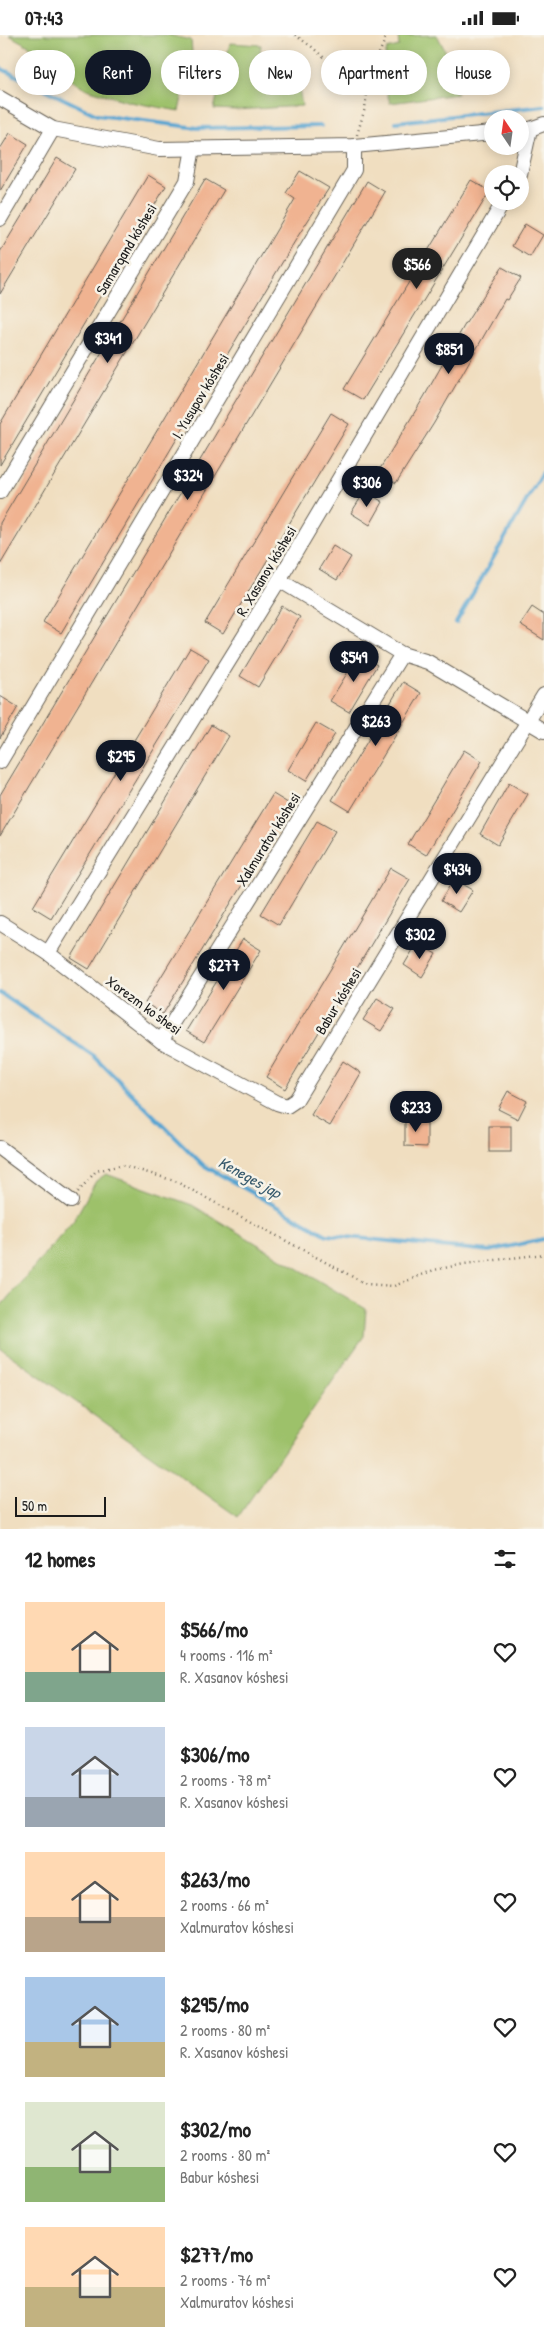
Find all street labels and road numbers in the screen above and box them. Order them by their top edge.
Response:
street label: Samarqand kóshesi [90,199,162,299]
street label: I. Yusupov kóshesi [166,349,234,443]
street label: R. Xasanov kóshesi [231,522,301,620]
street label: Xalmuratov kóshesi [231,788,305,890]
street label: Babur kóshesi [310,964,366,1038]
street label: Xorezm ko'shesi [102,970,186,1040]

